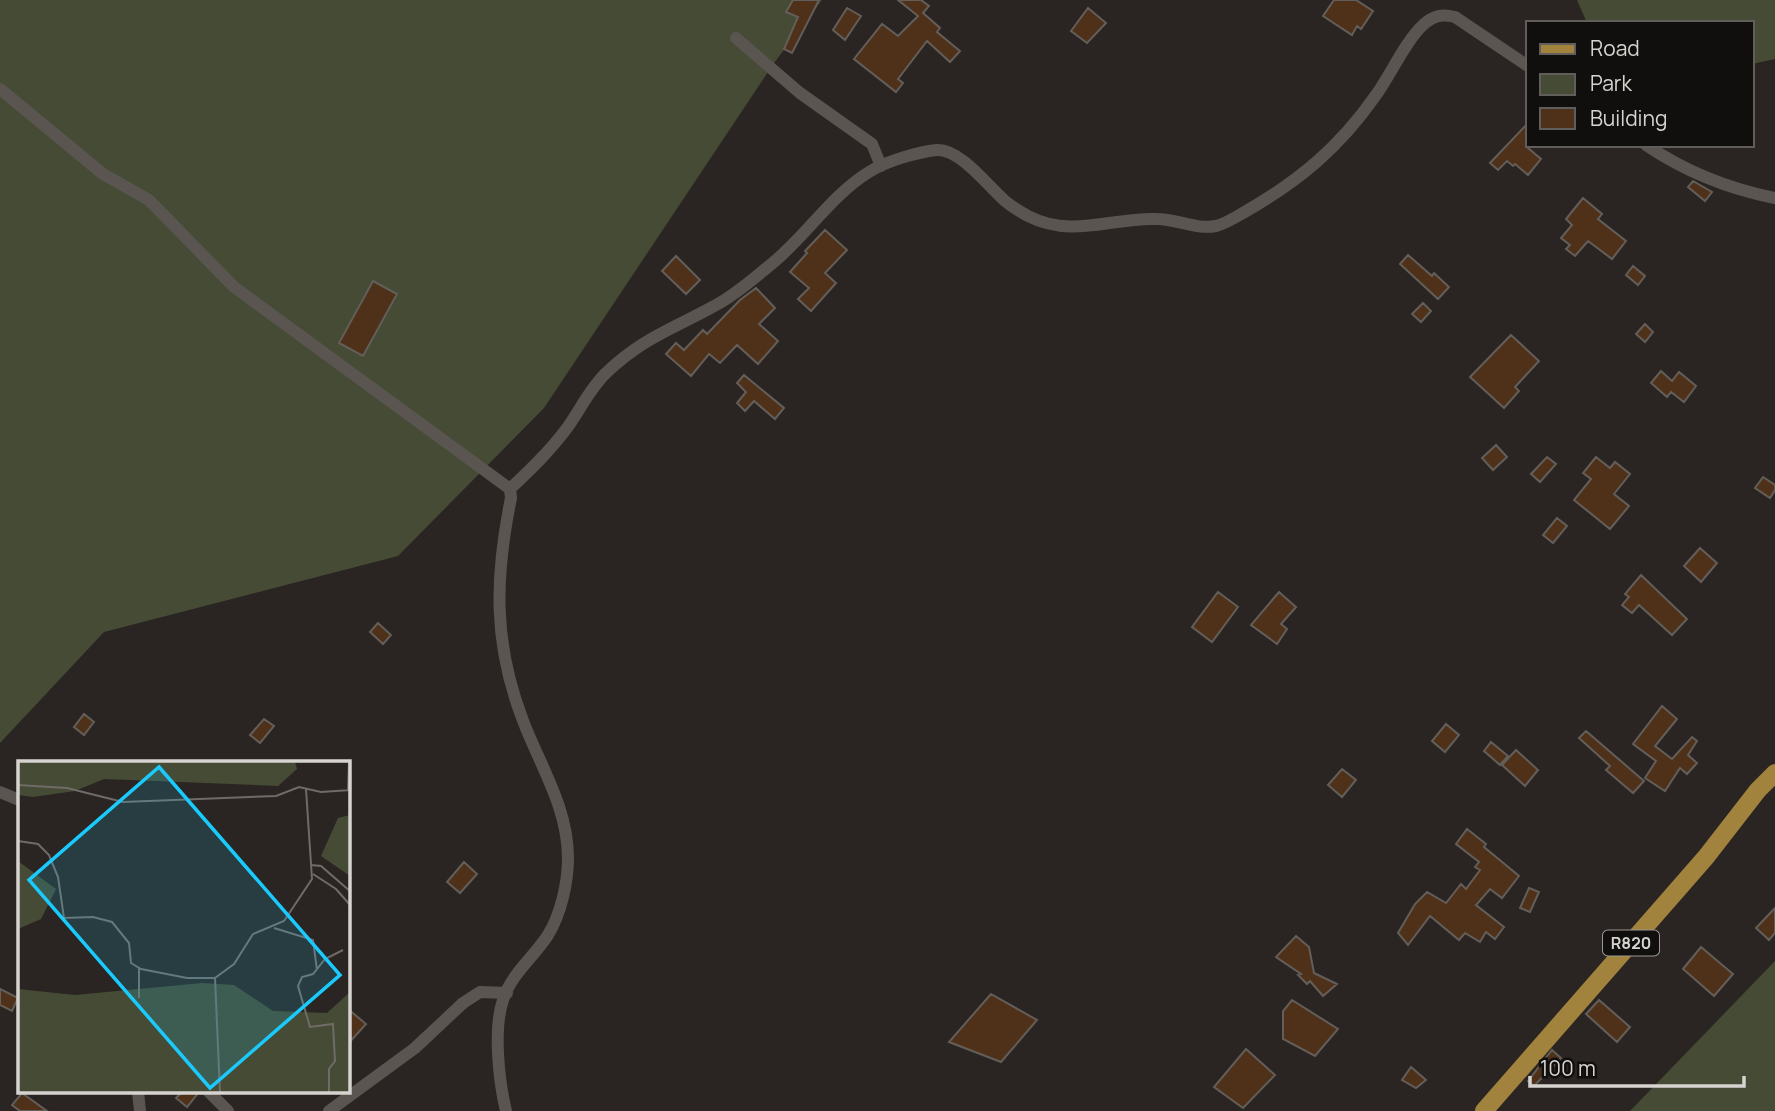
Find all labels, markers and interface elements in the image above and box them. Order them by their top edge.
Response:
legend [1526,21,1754,147]
text: Road [1590,34,1640,62]
text: Park [1590,69,1632,97]
text: Building [1590,104,1667,132]
inset map [18,761,350,1094]
road number: R820 [1603,931,1659,956]
scale bar [1530,1044,1744,1088]
text: 100 m [1540,1054,1596,1082]

